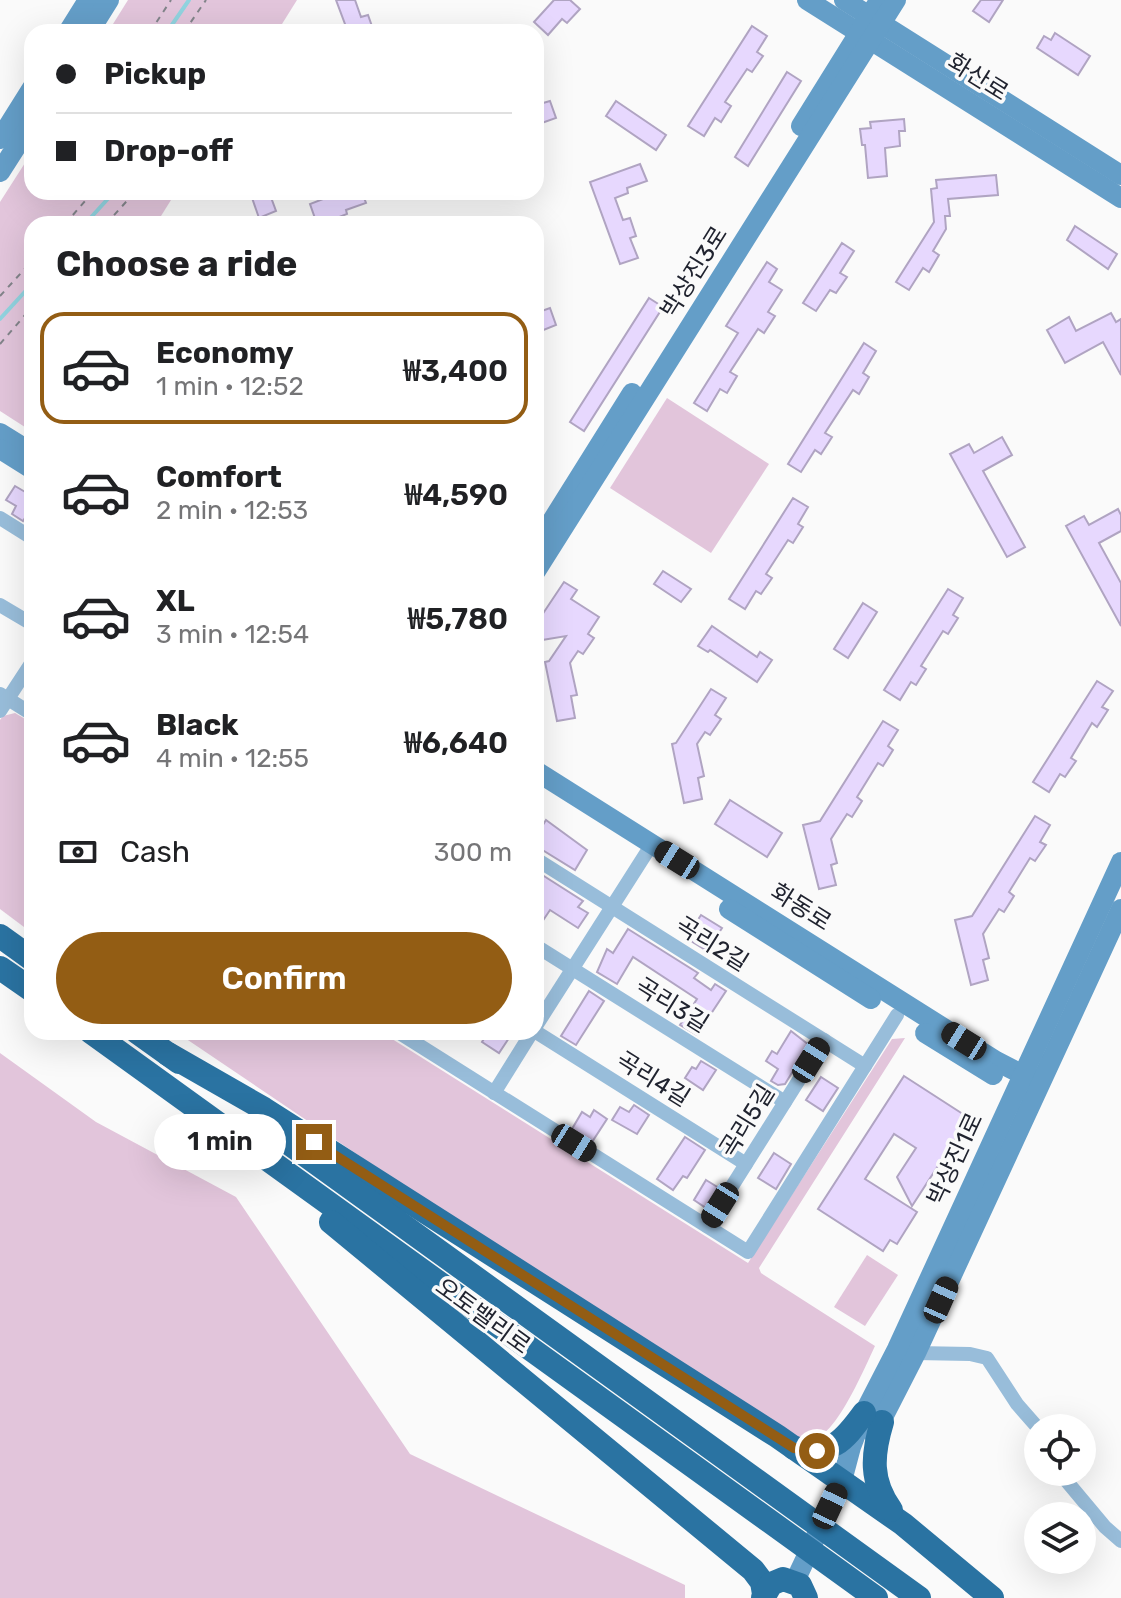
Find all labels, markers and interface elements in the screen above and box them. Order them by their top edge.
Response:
street label: 화산로 [942,48,1014,106]
text: Pickup [104,56,206,92]
text: Drop-off [104,133,233,169]
street label: 박상진3로 [655,221,733,323]
text: Choose a ride [56,242,297,285]
icon: car [60,332,132,404]
text: Economy [156,335,294,371]
text: ₩3,400 [403,353,508,389]
text: 1 min · 12:52 [156,371,304,402]
icon: car [60,456,132,528]
text: Comfort [156,459,282,495]
text: ₩4,590 [405,477,508,513]
text: 2 min · 12:53 [156,495,308,526]
icon: car [60,580,132,652]
text: XL [156,583,195,619]
text: ₩5,780 [408,601,508,637]
text: 3 min · 12:54 [156,619,309,650]
icon: car [60,704,132,776]
text: Black [156,707,239,743]
text: ₩6,640 [404,725,508,761]
text: 4 min · 12:55 [156,743,309,774]
icon: cash [56,830,100,874]
text: Cash [120,834,190,870]
text: 300 m [434,837,512,868]
car [650,837,704,883]
street label: 화동로 [765,878,837,936]
street label: 곡리2길 [671,911,753,977]
button: Confirm [56,932,512,1024]
street label: 곡리3길 [630,972,714,1038]
car [937,1018,991,1064]
car [788,1033,834,1087]
street label: 곡리4길 [611,1046,695,1112]
street label: 곡리5길 [714,1079,780,1163]
street label: 박상진1로 [921,1108,989,1210]
callout: 1 min [154,1114,286,1170]
car [547,1120,601,1166]
route end [296,1124,332,1160]
text: 1 min [187,1126,253,1157]
car [697,1178,743,1232]
street label: 오토밸리로 [430,1272,536,1360]
car [920,1273,962,1327]
map controls [1024,1414,1096,1574]
button: locate [1024,1414,1096,1486]
route start [799,1433,835,1469]
car [809,1479,851,1533]
button: layers [1024,1502,1096,1574]

